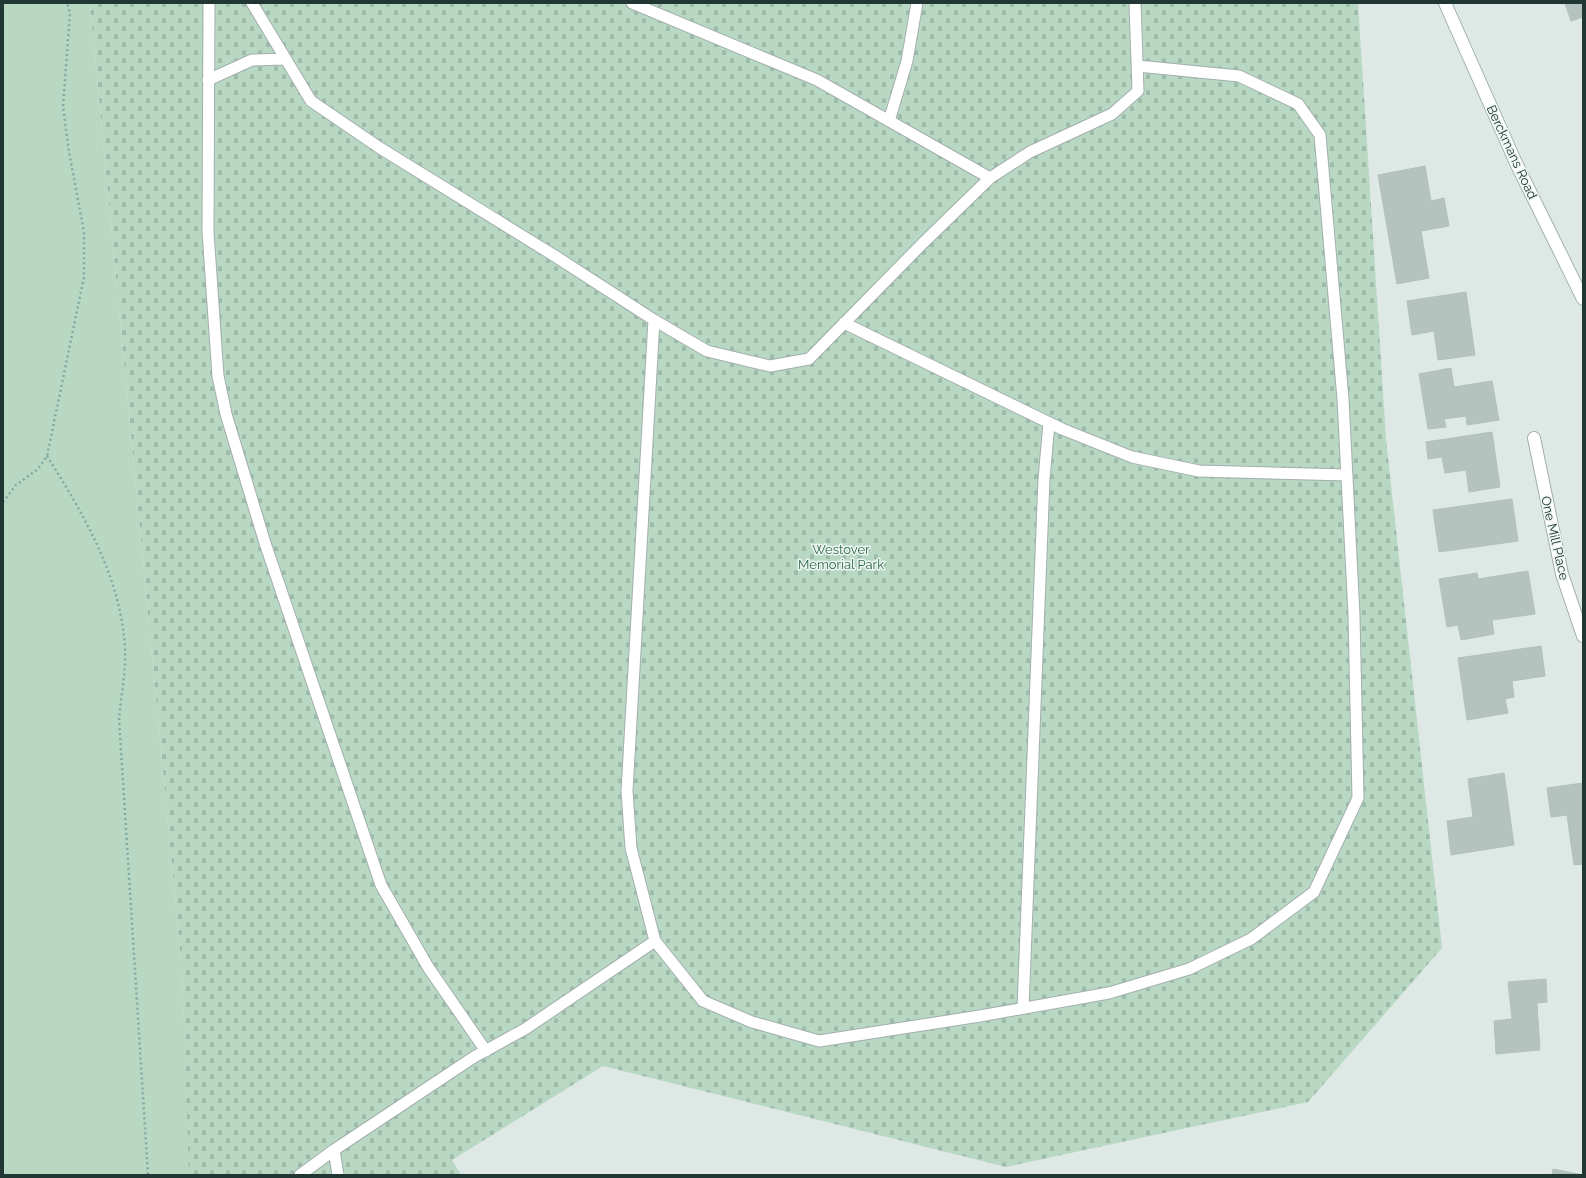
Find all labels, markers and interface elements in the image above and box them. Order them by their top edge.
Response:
street label: Berckmans Road [1484,103,1540,201]
street label: One Mill Place [1538,494,1572,582]
park label: Westover Memorial Park [798,542,884,572]

